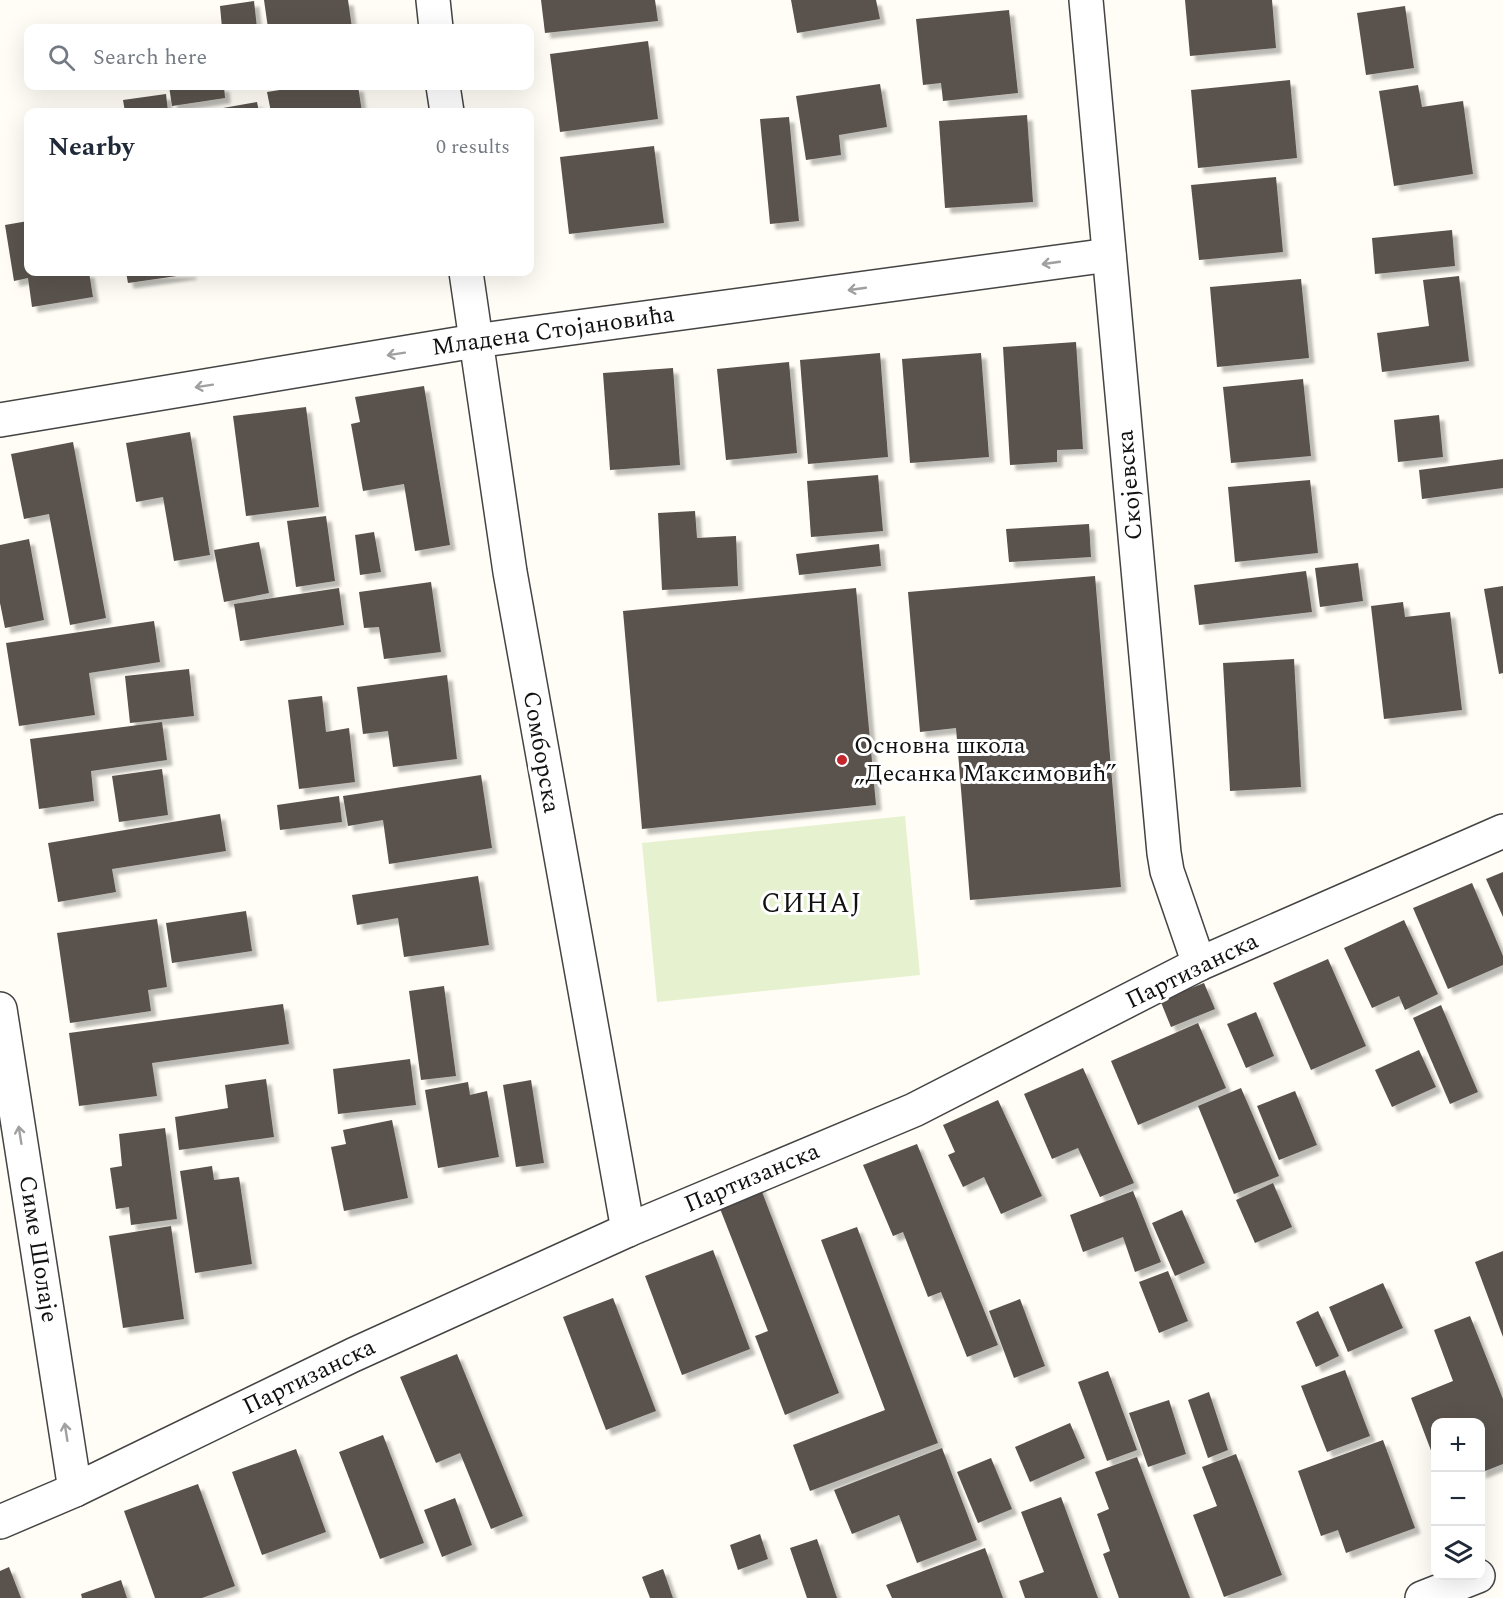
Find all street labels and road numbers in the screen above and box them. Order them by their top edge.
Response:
street label: Младена Стојановића [429,296,677,366]
street label: Скојевска [1107,428,1153,542]
street label: Сомборска [513,688,569,816]
street label: Партизанска [1119,923,1265,1019]
street label: Партизанска [679,1133,825,1223]
street label: Симе Шолаје [9,1173,67,1325]
street label: Партизанска [236,1329,382,1425]

